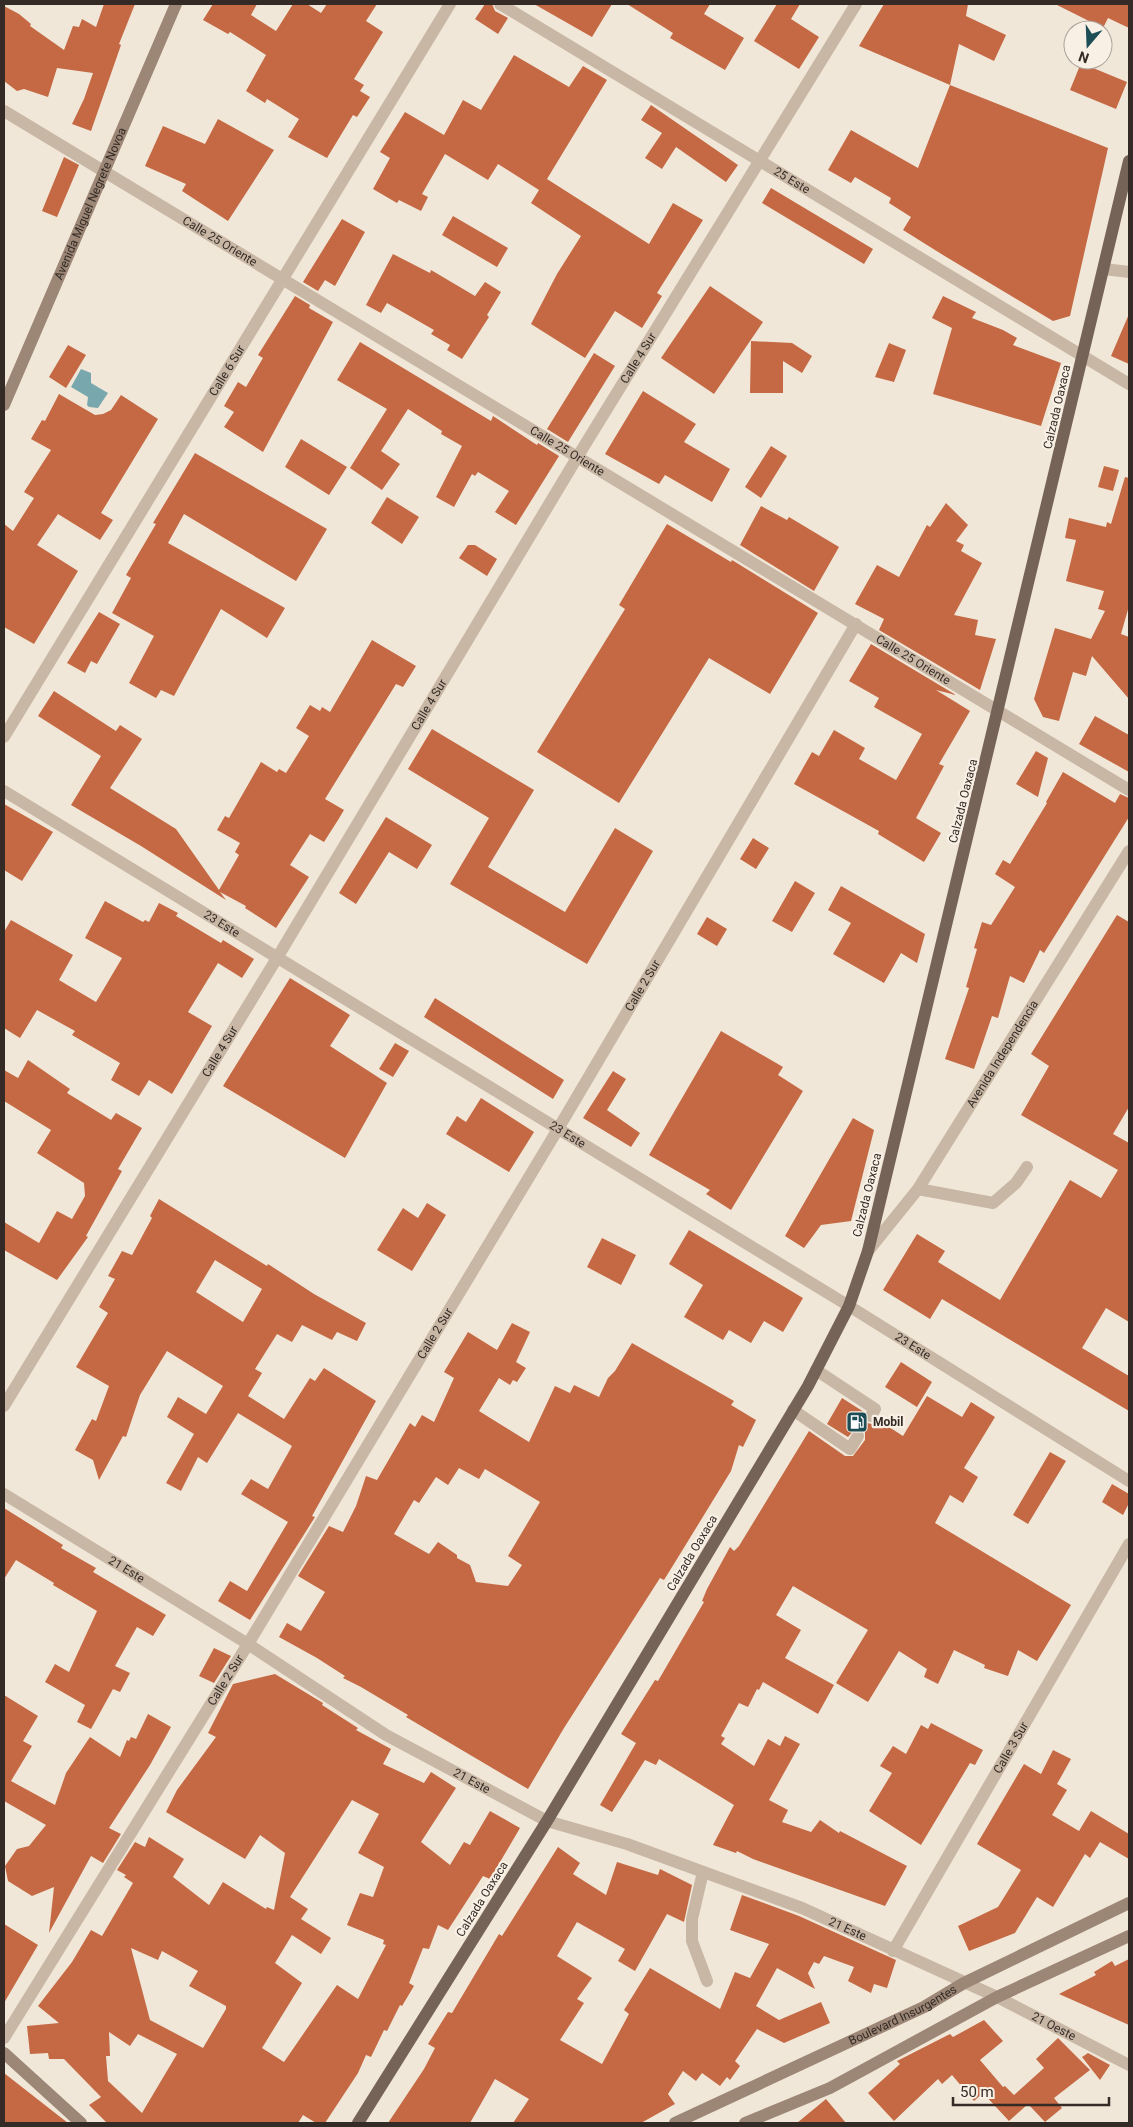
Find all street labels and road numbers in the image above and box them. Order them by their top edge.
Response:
street label: Avenida Miguel Negrete Novoa [52,125,129,282]
street label: 25 Este [771,164,813,197]
street label: Calle 25 Oriente [180,213,260,269]
street label: Calle 4 Sur [617,330,659,386]
street label: Calle 6 Sur [206,342,248,399]
street label: Calzada Oaxaca [1040,363,1074,451]
street label: Calle 25 Oriente [528,423,607,479]
street label: Calle 25 Oriente [873,632,953,688]
street label: Calle 4 Sur [408,677,450,733]
street label: Calzada Oaxaca [946,758,980,844]
street label: 23 Este [201,907,242,940]
street label: Calle 2 Sur [622,957,663,1014]
street label: Avenida Independencia [964,998,1041,1110]
street label: Calle 4 Sur [199,1024,241,1080]
street label: 23 Este [547,1118,588,1151]
street label: Calzada Oaxaca [850,1152,884,1238]
street label: Calle 2 Sur [414,1305,456,1361]
street label: 23 Este [892,1329,934,1362]
street label: Calzada Oaxaca [664,1512,720,1594]
street label: 21 Este [106,1553,147,1586]
street label: Calle 2 Sur [205,1652,247,1708]
street label: Calle 3 Sur [991,1719,1031,1776]
street label: 21 Este [451,1765,493,1796]
street label: Calzada Oaxaca [453,1859,511,1939]
street label: 21 Este [827,1914,869,1943]
street label: Boulevard Insurgentes [846,1982,959,2048]
street label: 21 Oeste [1029,2009,1078,2043]

